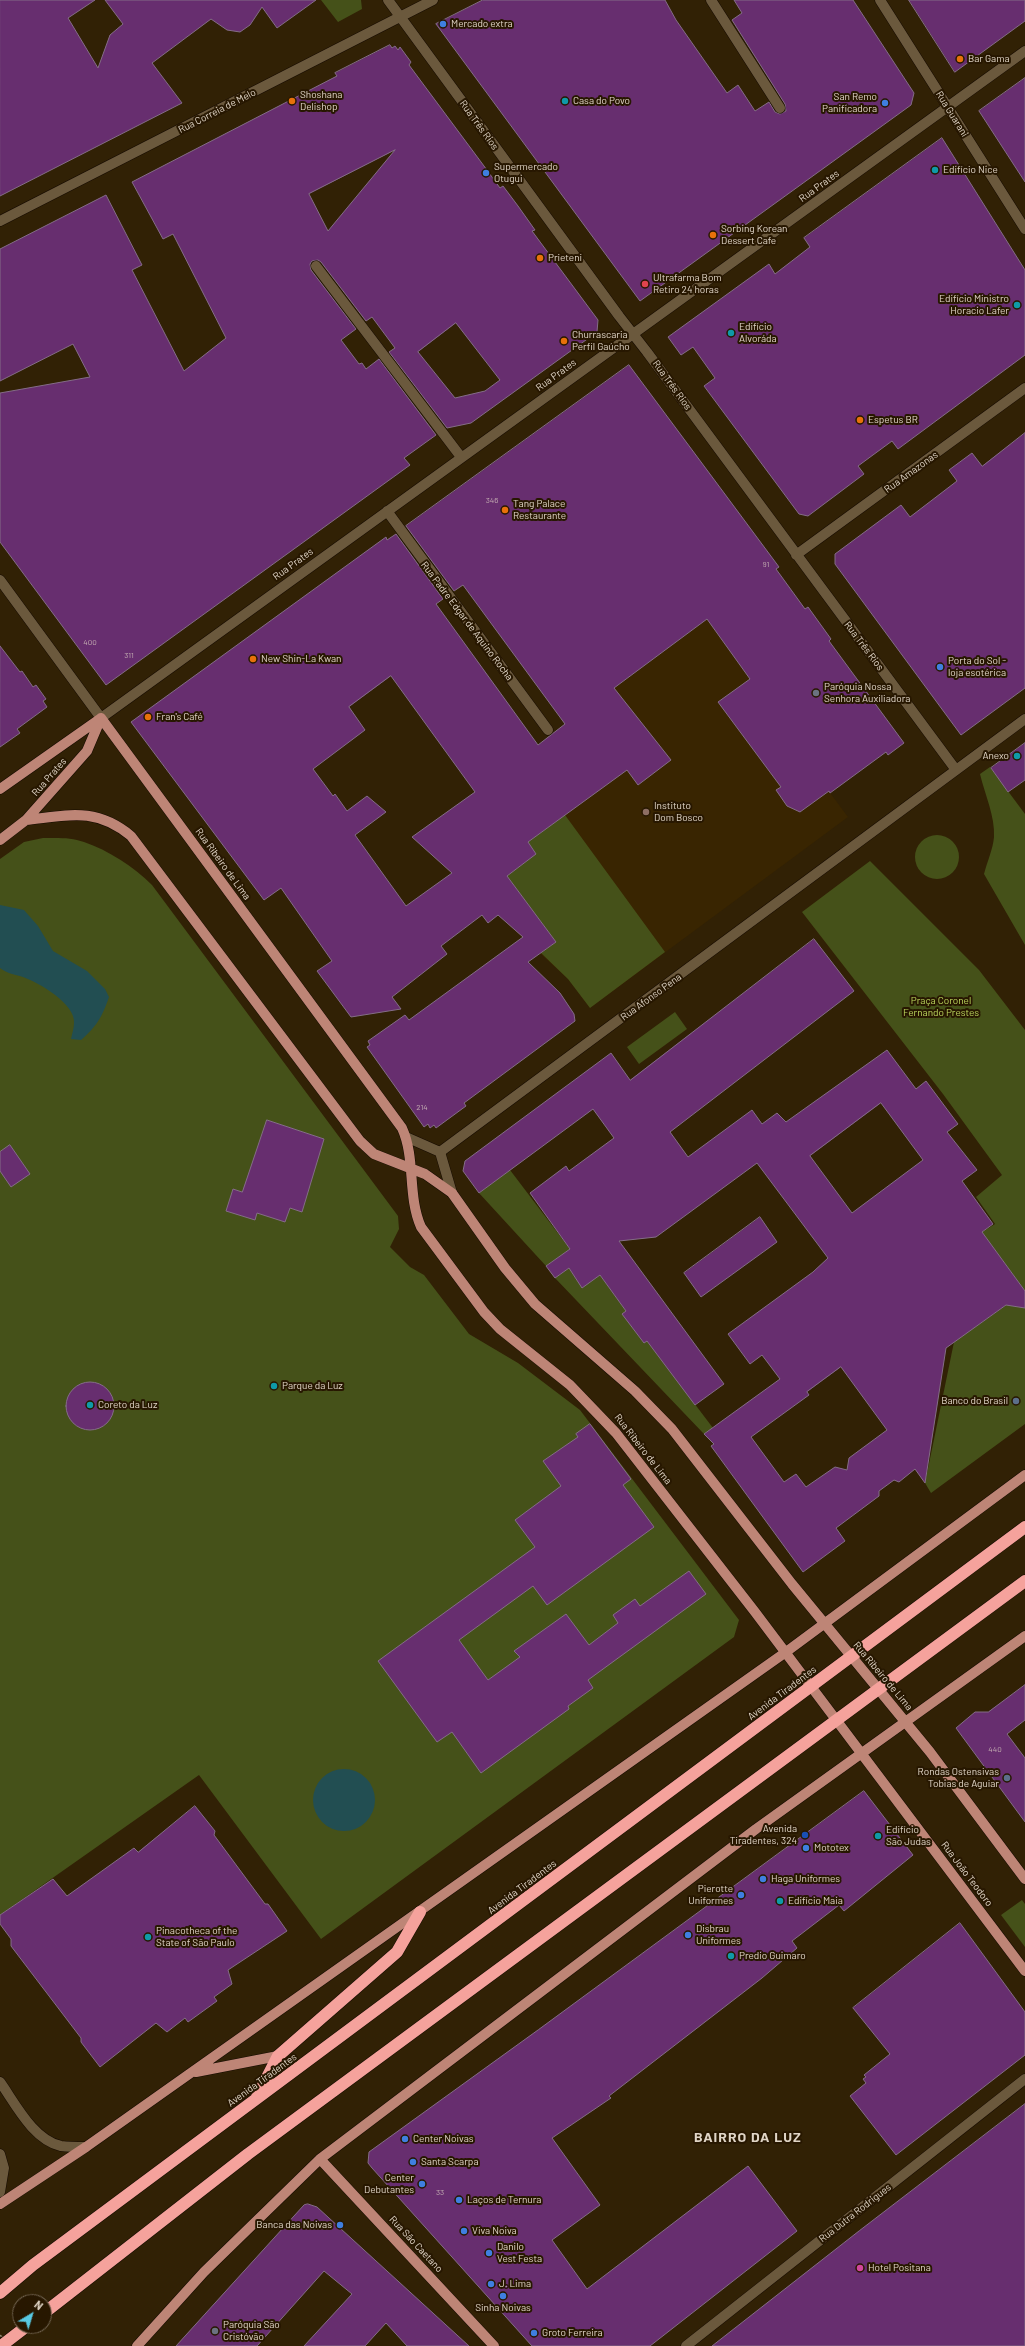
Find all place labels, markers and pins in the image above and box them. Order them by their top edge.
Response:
place label: Mercado extra [451,18,513,30]
marker: Mercado extra [438,19,448,29]
place label: Bar Gama [968,53,1010,65]
marker: Bar Gama [955,54,965,64]
place label: Shoshana Delishop [300,89,342,112]
place label: San Remo Panificadora [822,91,877,114]
place label: Casa do Povo [573,95,630,107]
marker: Shoshana Delishop [287,96,297,106]
marker: Casa do Povo [560,96,570,106]
marker: San Remo Panificadora [880,98,890,108]
place label: Supermercado Otugui [494,161,558,184]
place label: Edifício Nice [943,164,998,176]
marker: Edifício Nice [930,165,940,175]
marker: Supermercado Otugui [481,168,491,178]
place label: Sorbing Korean Dessert Cafe [721,223,787,246]
marker: Sorbing Korean Dessert Cafe [708,230,718,240]
place label: Prieteni [548,252,582,264]
marker: Prieteni [535,253,545,263]
place label: Ultrafarma Bom Retiro 24 horas [653,272,722,296]
marker: Ultrafarma Bom Retiro 24 horas [640,279,650,289]
place label: Edifício Ministro Horacio Lafer [939,293,1009,316]
marker: Edifício Ministro Horacio Lafer [1012,300,1022,310]
place label: Edifício Alvoráda [739,321,777,344]
marker: Edifício Alvoráda [726,328,736,338]
place label: Churrascaria Perfil Gaúcho [572,329,630,352]
marker: Churrascaria Perfil Gaúcho [559,336,569,346]
place label: Espetus BR [868,414,918,426]
marker: Espetus BR [855,415,865,425]
place label: Tang Palace Restaurante [513,498,566,522]
marker: Tang Palace Restaurante [500,505,510,515]
place label: New Shin-La Kwan [261,653,342,665]
marker: New Shin-La Kwan [248,654,258,664]
place label: Porta do Sol - loja esotérica [948,655,1006,678]
marker: Porta do Sol - loja esotérica [935,662,945,672]
place label: Paróquia Nossa Senhora Auxiliadora [824,681,910,704]
marker: Paróquia Nossa Senhora Auxiliadora [811,688,821,698]
place label: Fran's Café [156,711,203,723]
marker: Fran's Café [143,712,153,722]
place label: Anexo [982,750,1009,762]
marker: Anexo [1012,751,1022,761]
place label: Instituto Dom Bosco [654,800,703,824]
marker: Instituto Dom Bosco [641,807,651,817]
place label: Parque da Luz [282,1380,343,1392]
marker: Parque da Luz [269,1381,279,1391]
place label: Banco do Brasil [941,1395,1008,1407]
marker: Banco do Brasil [1011,1396,1021,1406]
place label: Coreto da Luz [98,1399,157,1411]
marker: Coreto da Luz [85,1400,95,1410]
place label: Rondas Ostensivas Tobias de Aguiar [918,1766,999,1790]
marker: Rondas Ostensivas Tobias de Aguiar [1002,1773,1012,1783]
place label: Avenida Tiradentes, 324 [730,1823,797,1846]
place label: Edifício São Judas [886,1824,931,1848]
marker: Avenida Tiradentes, 324 [800,1830,810,1840]
marker: Edifício São Judas [873,1831,883,1841]
place label: Mototex [814,1842,849,1854]
marker: Mototex [801,1843,811,1853]
place label: Haga Uniformes [771,1873,840,1885]
marker: Haga Uniformes [758,1874,768,1884]
place label: Pierotte Uniformes [688,1883,733,1906]
marker: Pierotte Uniformes [736,1890,746,1900]
place label: Edifício Maia [788,1895,843,1907]
marker: Edifício Maia [775,1896,785,1906]
place label: Disbrau Uniformes [696,1923,741,1946]
place label: Pinacotheca of the State of São Paulo [156,1925,237,1948]
marker: Disbrau Uniformes [683,1930,693,1940]
marker: Pinacotheca of the State of São Paulo [143,1932,153,1942]
place label: Predio Guimaro [739,1950,806,1962]
marker: Predio Guimaro [726,1951,736,1961]
place label: Center Noivas [413,2133,474,2145]
marker: Center Noivas [400,2134,410,2144]
place label: Santa Scarpa [421,2156,478,2168]
marker: Santa Scarpa [408,2157,418,2167]
place label: Center Debutantes [364,2172,414,2196]
marker: Center Debutantes [417,2179,427,2189]
place label: Laços de Ternura [467,2194,541,2206]
marker: Laços de Ternura [454,2195,464,2205]
place label: Banca das Noivas [256,2219,332,2231]
marker: Banca das Noivas [335,2220,345,2230]
place label: Viva Noiva [472,2225,517,2237]
marker: Viva Noiva [459,2226,469,2236]
place label: Danilo Vest Festa [497,2241,542,2264]
marker: Danilo Vest Festa [484,2248,494,2258]
place label: Hotel Positana [868,2262,931,2274]
marker: Hotel Positana [855,2263,865,2273]
place label: J. Lima [499,2278,531,2290]
marker: J. Lima [486,2279,496,2289]
marker: Sinha Noivas [498,2291,508,2301]
place label: Sinha Noivas [475,2302,531,2314]
place label: Paróquia São Cristóvão [223,2319,280,2342]
marker: Paróquia São Cristóvão [210,2326,220,2336]
place label: Groto Ferreira [542,2327,602,2339]
marker: Groto Ferreira [529,2328,539,2338]

